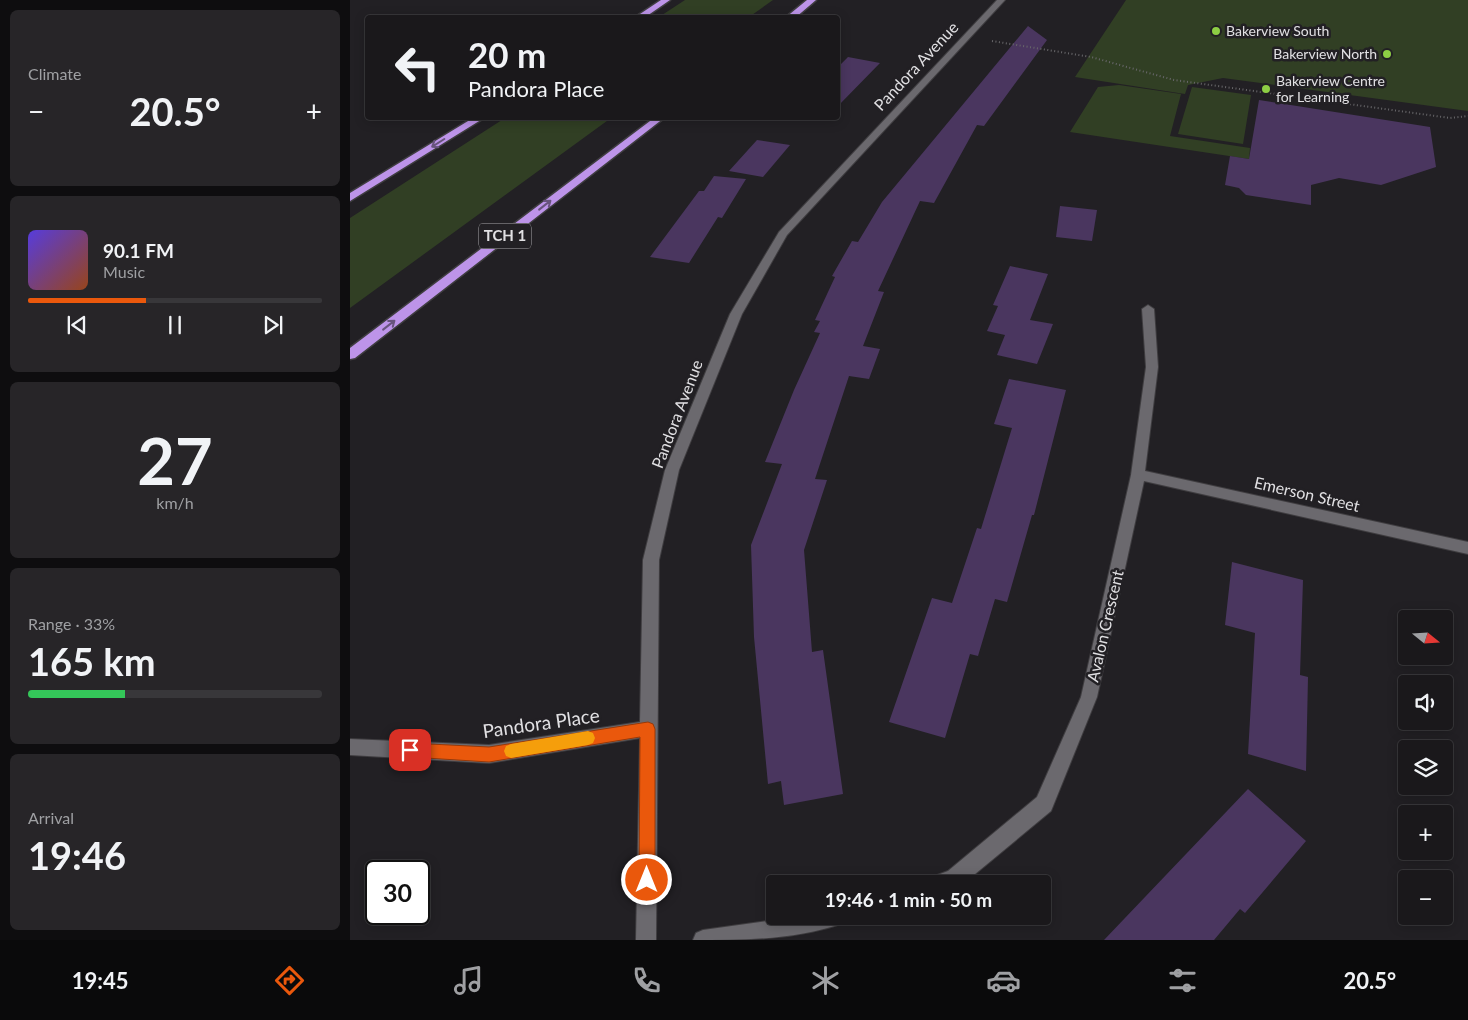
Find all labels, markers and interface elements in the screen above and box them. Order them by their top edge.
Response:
street label: Pandora Avenue [870,17,962,114]
place label: Bakerview South [1226,22,1329,39]
marker: Bakerview South [1210,25,1222,37]
text: 20 m [468,33,546,75]
icon: left [385,35,450,100]
place label: Bakerview North [1273,45,1377,62]
marker: Bakerview North [1381,48,1393,60]
text: Climate [28,64,81,83]
place label: Bakerview Centre for Learning [1276,72,1385,105]
text: Pandora Place [468,75,604,102]
marker: Bakerview Centre for Learning [1260,83,1272,95]
text: 20.5° [130,88,220,134]
text: − [28,94,44,128]
text: + [306,94,322,128]
one-way arrow [431,139,445,149]
one-way arrow [538,200,552,210]
road number: TCH 1 [479,224,531,248]
text: 90.1 FM [103,239,174,262]
text: Music [103,262,145,281]
icon: previous [63,311,91,339]
icon: pause [161,311,189,339]
icon: next [259,311,287,339]
one-way arrow [382,320,396,330]
street label: Pandora Avenue [647,357,706,471]
text: 27 [137,421,213,499]
street label: Emerson Street [1253,472,1362,515]
text: km/h [156,493,194,512]
street label: Avalon Crescent [1082,568,1127,684]
north arrow [1398,610,1452,665]
map controls [1398,610,1453,925]
text: Range · 33% [28,614,115,633]
text: 165 km [28,638,156,684]
button: sound [1398,675,1453,730]
street label: Pandora Place [481,703,601,742]
pin [389,729,431,771]
icon: arrive [396,736,424,764]
button: layers [1398,740,1453,795]
button: + [1398,805,1453,860]
text: Arrival [28,808,74,827]
text: 19:46 [28,832,126,878]
position arrow [620,853,672,905]
speed limit sign: 30 [365,860,430,925]
button: − [1398,870,1453,925]
text: 19:46 · 1 min · 50 m [825,888,992,911]
icon: directions [272,963,307,998]
icon: music [451,963,486,998]
icon: phone [629,963,664,998]
icon: climate [808,963,843,998]
icon: car [986,963,1021,998]
icon: filters [1165,963,1200,998]
text: 19:45 [72,967,129,994]
text: 20.5° [1344,967,1396,994]

